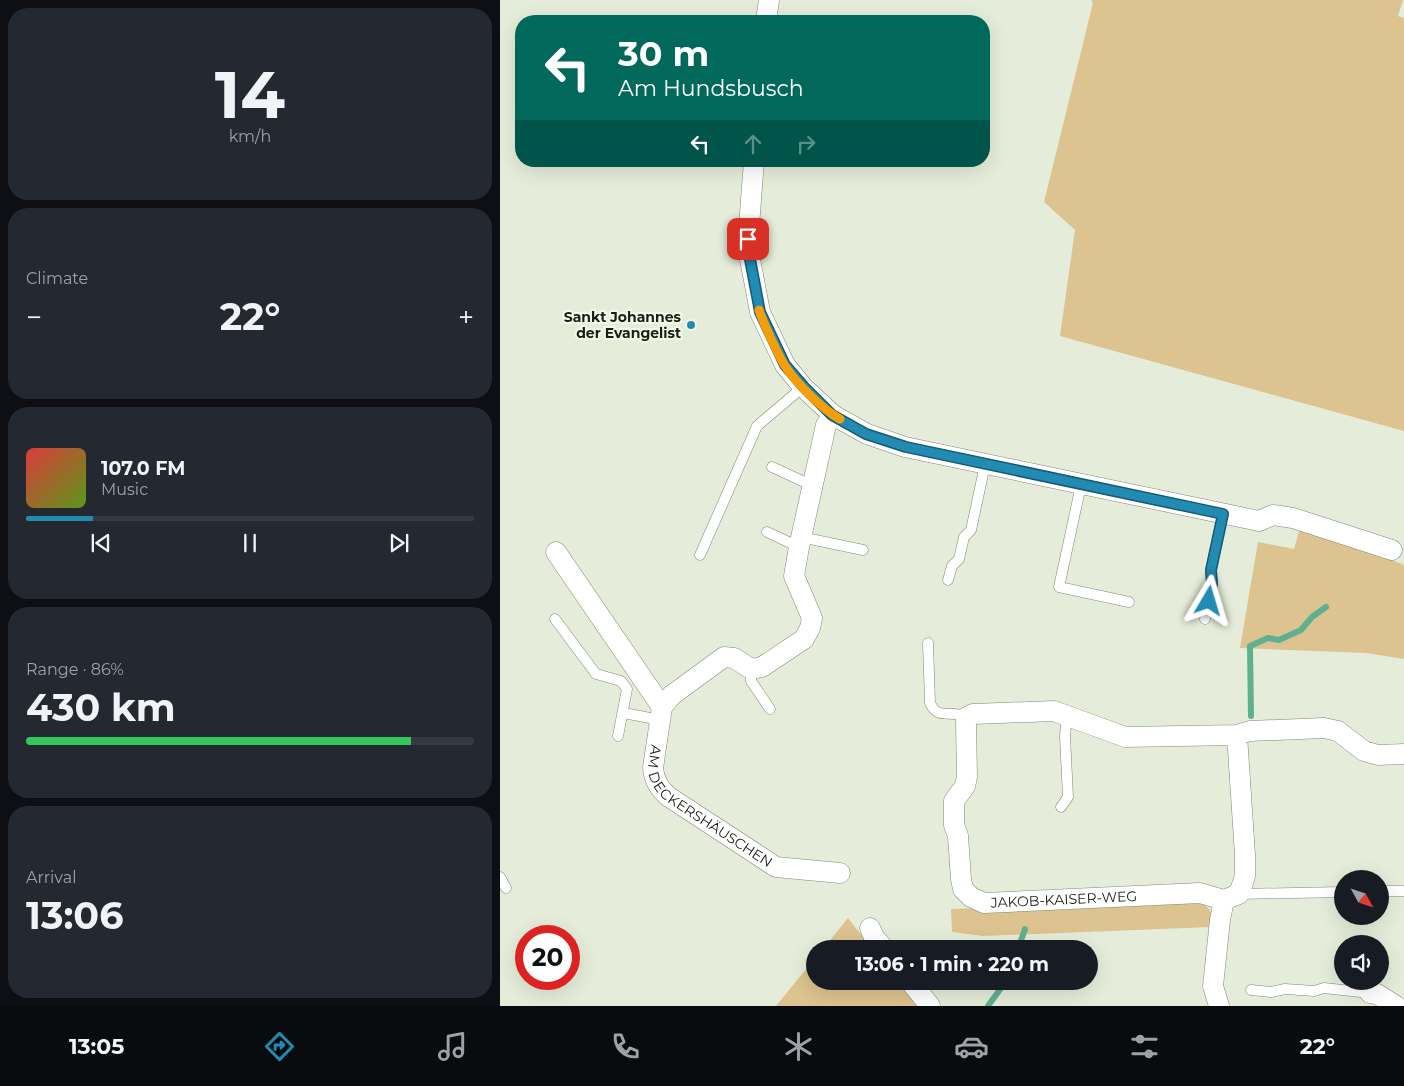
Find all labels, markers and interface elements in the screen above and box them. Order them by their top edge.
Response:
text: 30 m [618,32,709,75]
icon: left [535,35,600,100]
text: 14 [215,55,285,134]
text: Am Hundsbusch [618,75,804,102]
text: km/h [229,127,271,146]
icon: left [686,130,714,158]
icon: ahead [739,130,767,158]
icon: right [792,130,820,158]
pin [727,218,769,260]
icon: arrive [734,225,762,253]
text: Climate [26,269,88,288]
text: 22° [220,293,280,340]
text: − [26,300,42,334]
text: + [458,300,474,334]
place label: Sankt Johannes der Evangelist [564,308,682,342]
marker: Sankt Johannes der Evangelist [685,319,697,331]
text: 107.0 FM [101,457,185,480]
text: Music [101,480,148,499]
icon: previous [87,529,115,557]
icon: pause [236,529,264,557]
icon: next [385,529,413,557]
position arrow [1182,574,1234,626]
text: Range · 86% [26,660,124,679]
text: 430 km [26,684,176,731]
street label: AM DECKERSHÄUSCHEN [644,744,776,871]
text: Arrival [26,868,76,887]
north arrow [1334,870,1389,925]
map controls [1334,870,1389,990]
street label: JAKOB-KAISER-WEG [989,887,1138,912]
text: 13:06 [26,892,123,939]
speed limit sign: 20 [515,925,580,990]
button: sound [1334,935,1389,990]
text: 13:06 · 1 min · 220 m [855,953,1049,976]
icon: directions [262,1029,297,1064]
icon: music [435,1029,470,1064]
icon: phone [608,1029,643,1064]
icon: climate [781,1029,816,1064]
icon: car [954,1029,989,1064]
icon: filters [1127,1029,1162,1064]
text: 13:05 [69,1033,124,1060]
text: 22° [1300,1033,1335,1060]

